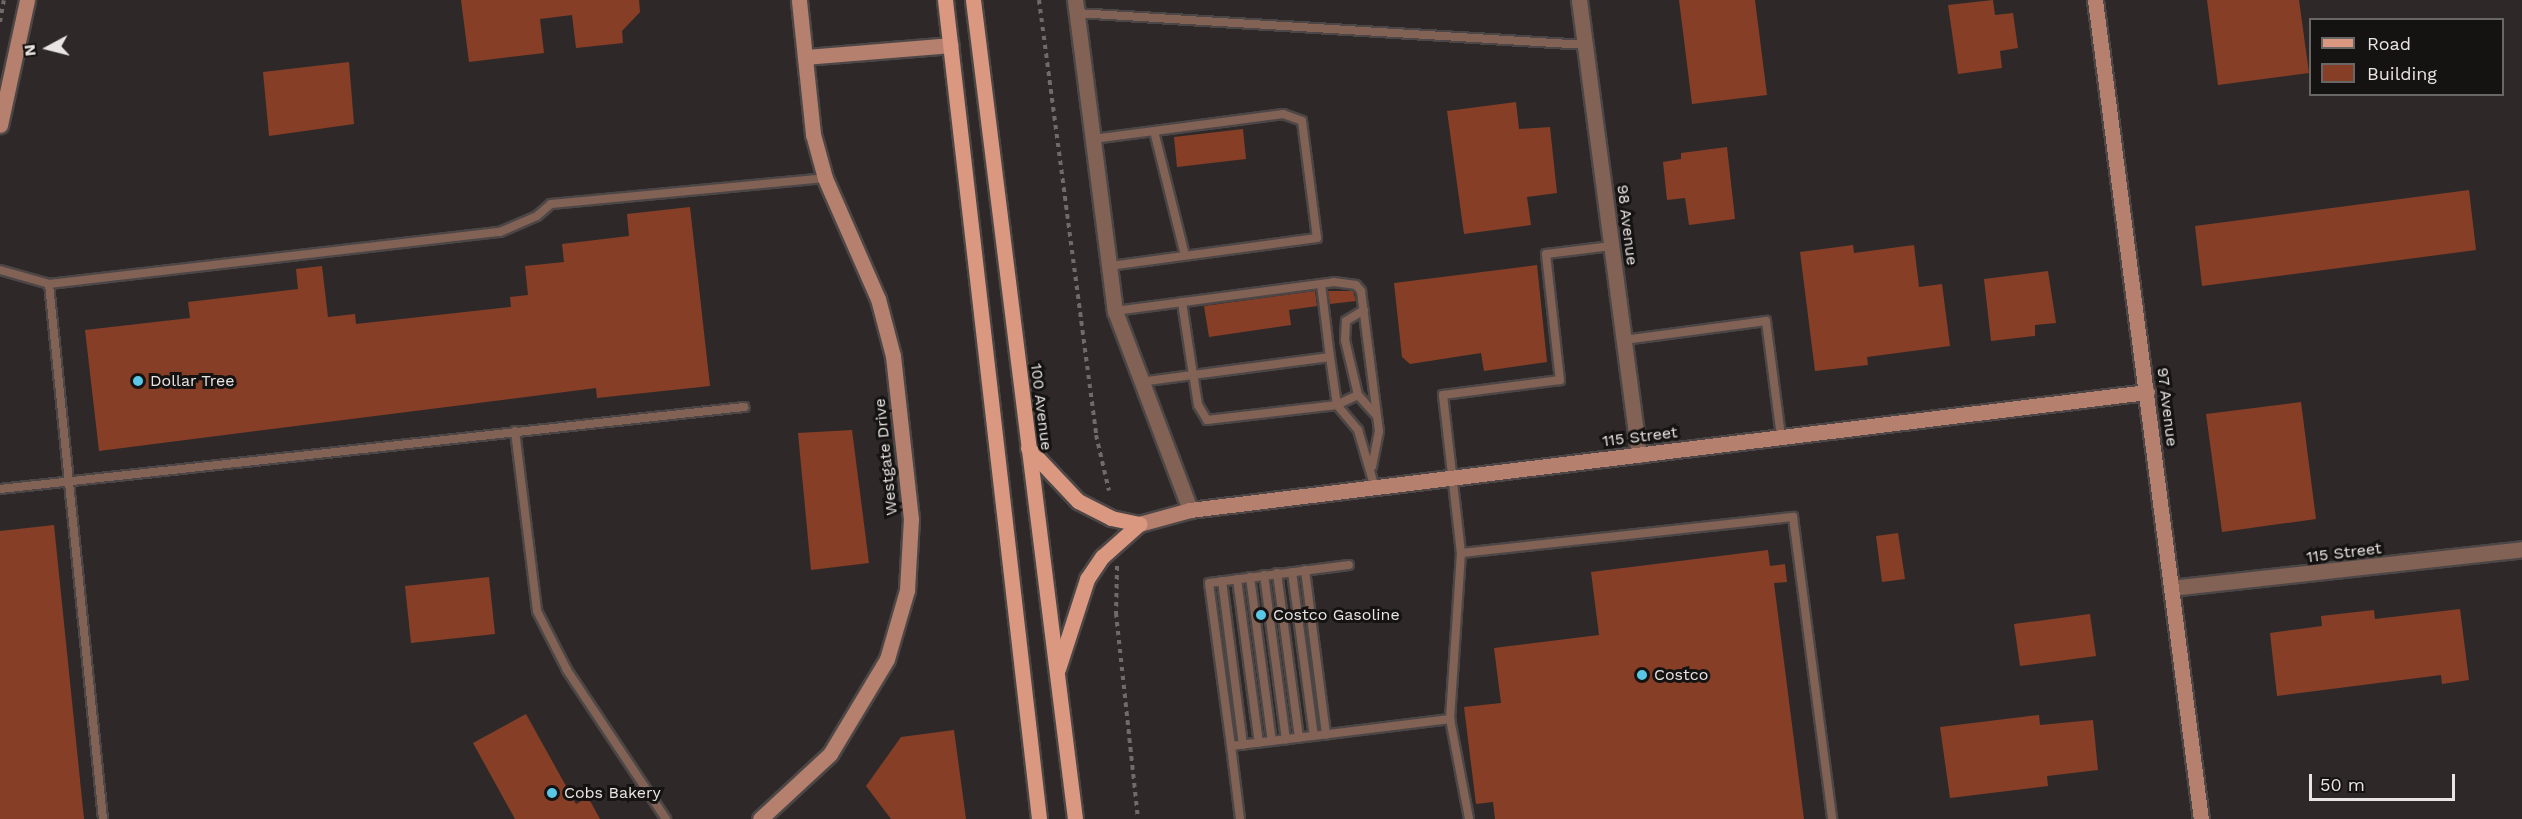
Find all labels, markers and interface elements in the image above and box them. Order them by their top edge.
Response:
north arrow [18,18,78,78]
legend [2309,18,2504,96]
text: Road [2367,33,2411,54]
text: N [19,43,40,57]
text: Building [2367,63,2437,84]
street label: 98 Avenue [1612,183,1642,267]
street label: 100 Avenue [1026,362,1056,452]
street label: 97 Avenue [2153,366,2181,448]
place label: Dollar Tree [150,371,235,391]
marker: Dollar Tree [131,374,145,388]
street label: Westgate Drive [870,398,902,516]
street label: 115 Street [1601,423,1679,451]
street label: 115 Street [2305,539,2383,567]
place label: Costco Gasoline [1273,605,1400,625]
marker: Costco Gasoline [1254,608,1268,622]
place label: Costco [1654,665,1708,685]
marker: Costco [1635,668,1649,682]
scale bar [2312,762,2458,800]
text: 50 m [2320,774,2365,795]
place label: Cobs Bakery [564,783,661,803]
marker: Cobs Bakery [545,786,559,800]

